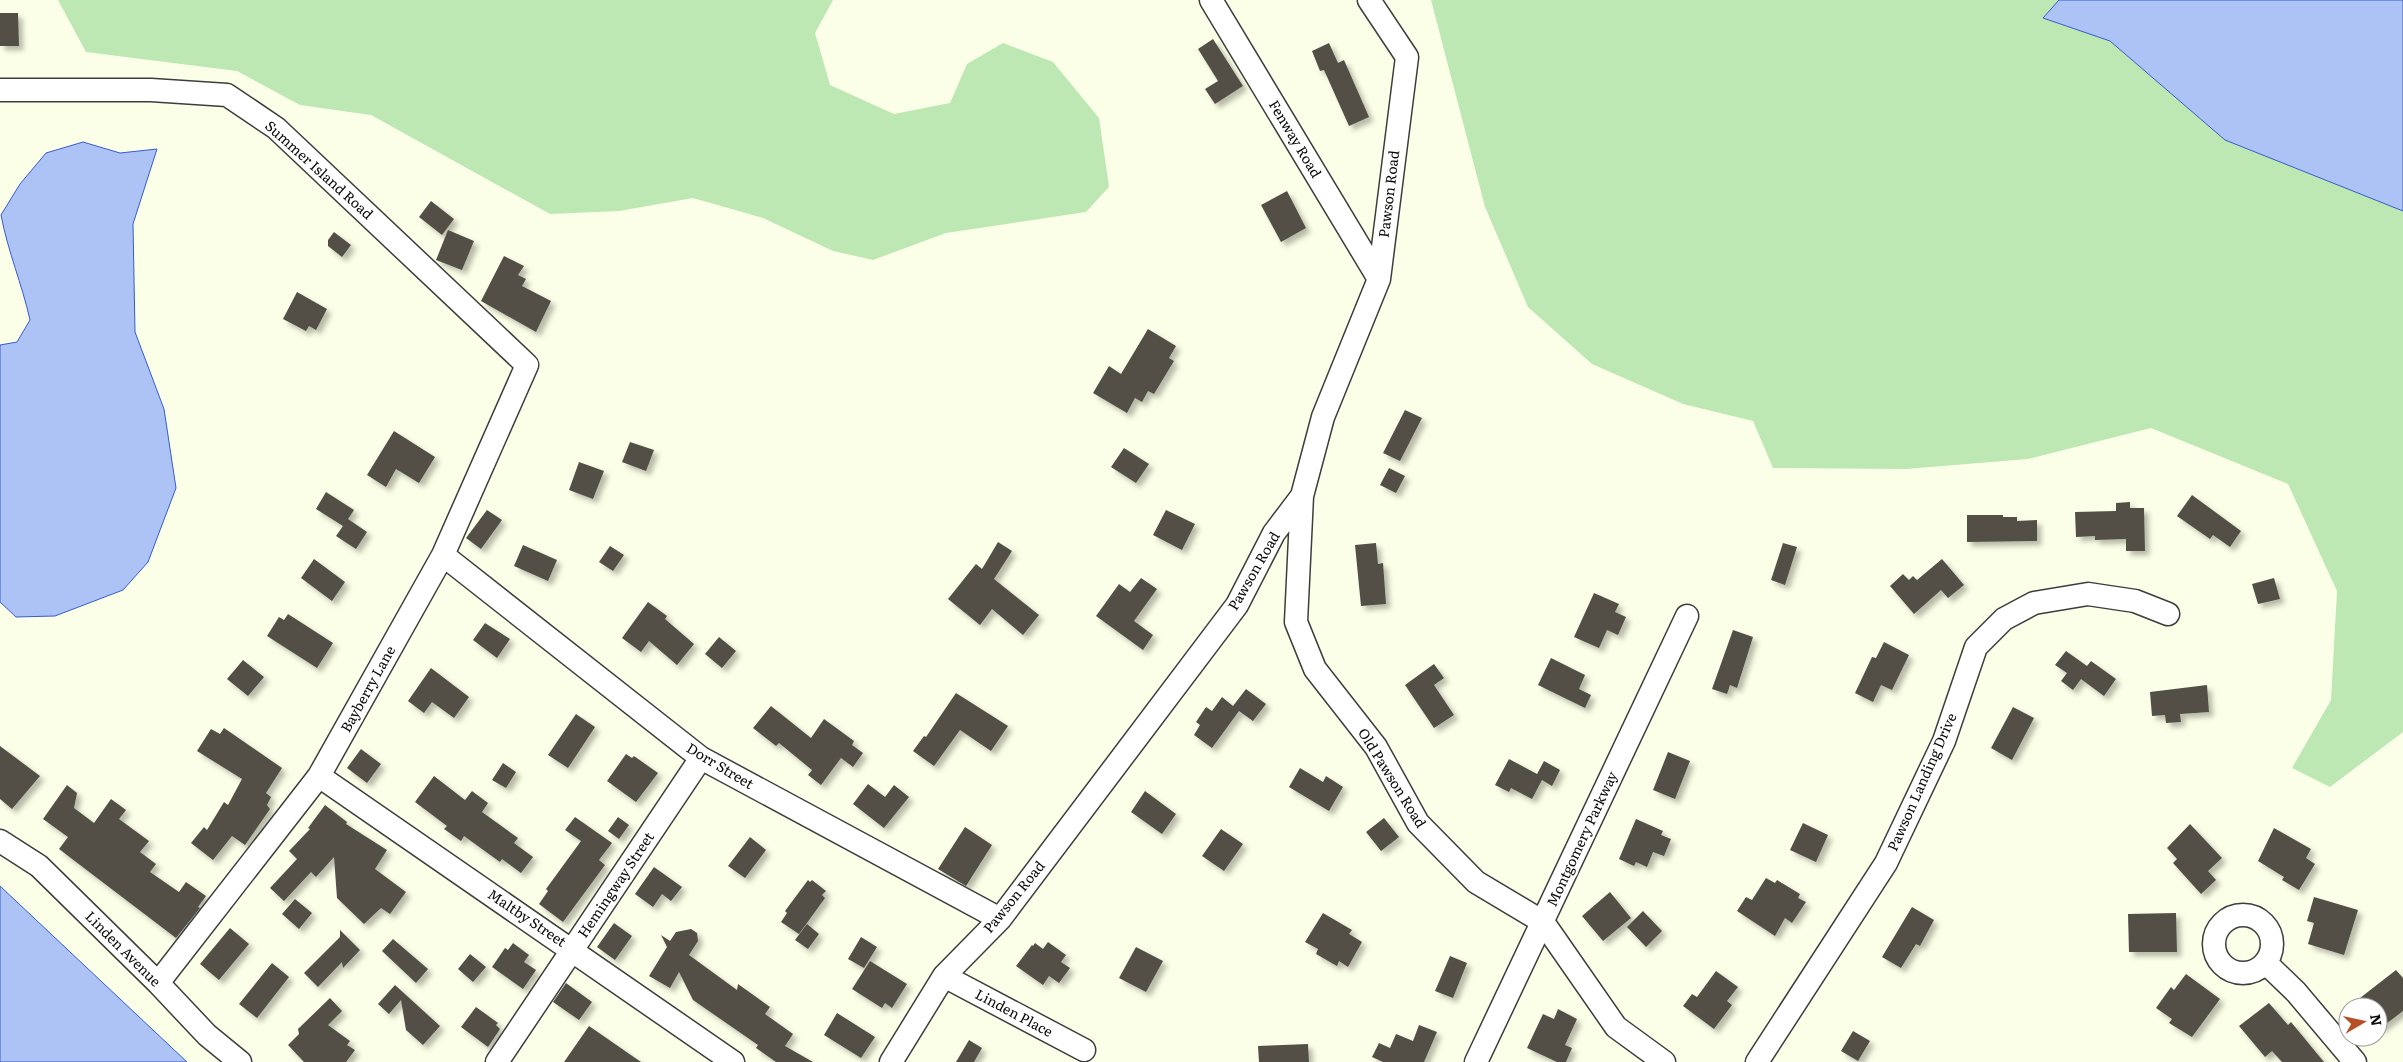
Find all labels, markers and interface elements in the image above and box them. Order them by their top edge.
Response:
street label: Fenway Road [1265,96,1327,181]
street label: Summer Island Road [261,115,378,224]
street label: Pawson Road [1373,149,1403,239]
street label: Pawson Road [1223,527,1284,614]
street label: Bayberry Lane [335,642,399,735]
street label: Pawson Landing Drive [1882,709,1961,854]
street label: Old Pawson Road [1354,724,1432,832]
street label: Dorr Street [683,737,758,793]
street label: Montgomery Parkway [1541,767,1622,910]
street label: Hemingway Street [572,827,658,941]
street label: Pawson Road [978,856,1049,937]
street label: Maltby Street [484,884,571,951]
street label: Linden Avenue [81,906,166,991]
street label: Linden Place [972,983,1057,1041]
north arrow [2338,997,2388,1047]
text: N [2366,1012,2388,1027]

